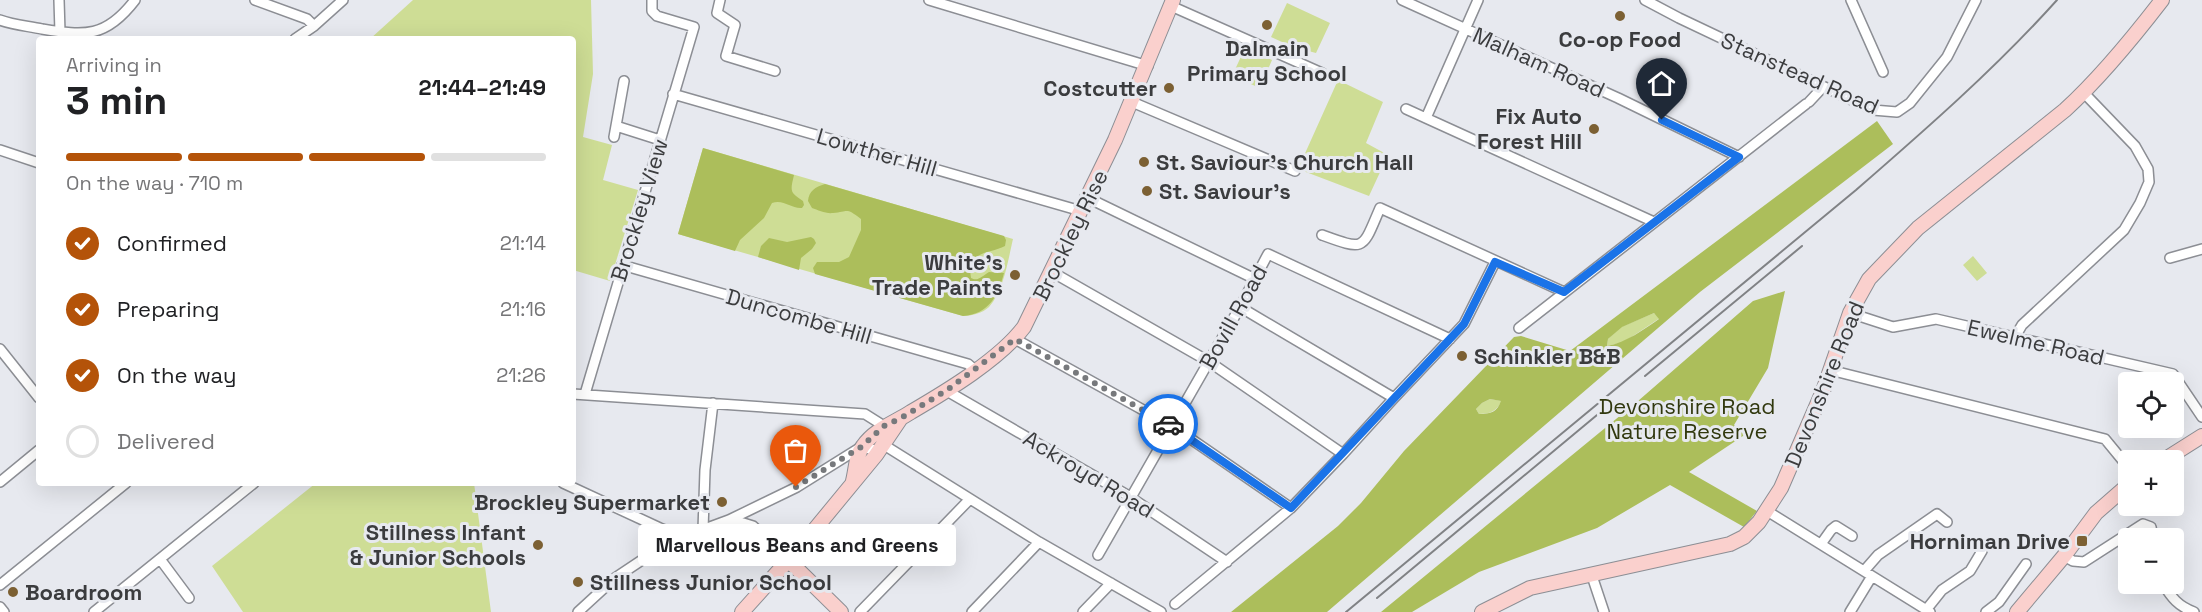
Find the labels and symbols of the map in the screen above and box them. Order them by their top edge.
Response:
marker: Co-op Food [1613,9,1627,23]
marker: Dalmain Primary School [1260,18,1274,32]
street label: Malham Road [1469,20,1609,104]
place label: Co-op Food [1559,25,1681,53]
street label: Stanstead Road [1717,26,1883,120]
place label: Dalmain Primary School [1187,34,1347,87]
pin [1636,58,1687,120]
place label: Costcutter [1043,74,1157,102]
marker: Costcutter [1162,81,1176,95]
place label: Fix Auto Forest Hill [1477,102,1582,155]
street label: Lowther Hill [813,121,941,183]
marker: Fix Auto Forest Hill [1587,122,1601,136]
street label: Brockley View [604,135,674,285]
place label: St. Saviour's Church Hall [1156,148,1414,176]
marker: St. Saviour's Church Hall [1137,155,1151,169]
street label: Brockley Rise [1026,165,1114,305]
place label: St. Saviour's [1159,177,1291,205]
marker: St. Saviour's [1140,184,1154,198]
place label: White's Trade Paints [872,248,1003,301]
street label: Bovill Road [1193,260,1273,374]
marker: White's Trade Paints [1008,268,1022,282]
street label: Duncombe Hill [723,282,875,350]
street label: Devonshire Road [1778,297,1870,471]
street label: Ewelme Road [1965,313,2107,371]
place label: Schinkler B&B [1474,342,1621,370]
marker: Schinkler B&B [1455,349,1469,363]
park label: Devonshire Road Nature Reserve [1599,392,1775,445]
courier [1138,394,1198,454]
street label: Ackroyd Road [1019,424,1159,524]
pin [770,425,821,487]
place label: Brockley Supermarket [474,488,710,516]
marker: Brockley Supermarket [715,495,729,509]
place label: Stillness Infant & Junior Schools [350,518,526,571]
callout: Marvellous Beans and Greens [637,523,955,565]
place label: Horniman Drive [1910,527,2070,555]
marker: Horniman Drive [2075,534,2089,548]
marker: Stillness Infant & Junior Schools [531,538,545,552]
place label: Stillness Junior School [590,568,832,596]
marker: Stillness Junior School [571,575,585,589]
place label: Boardroom [25,578,142,606]
marker: Boardroom [6,585,20,599]

